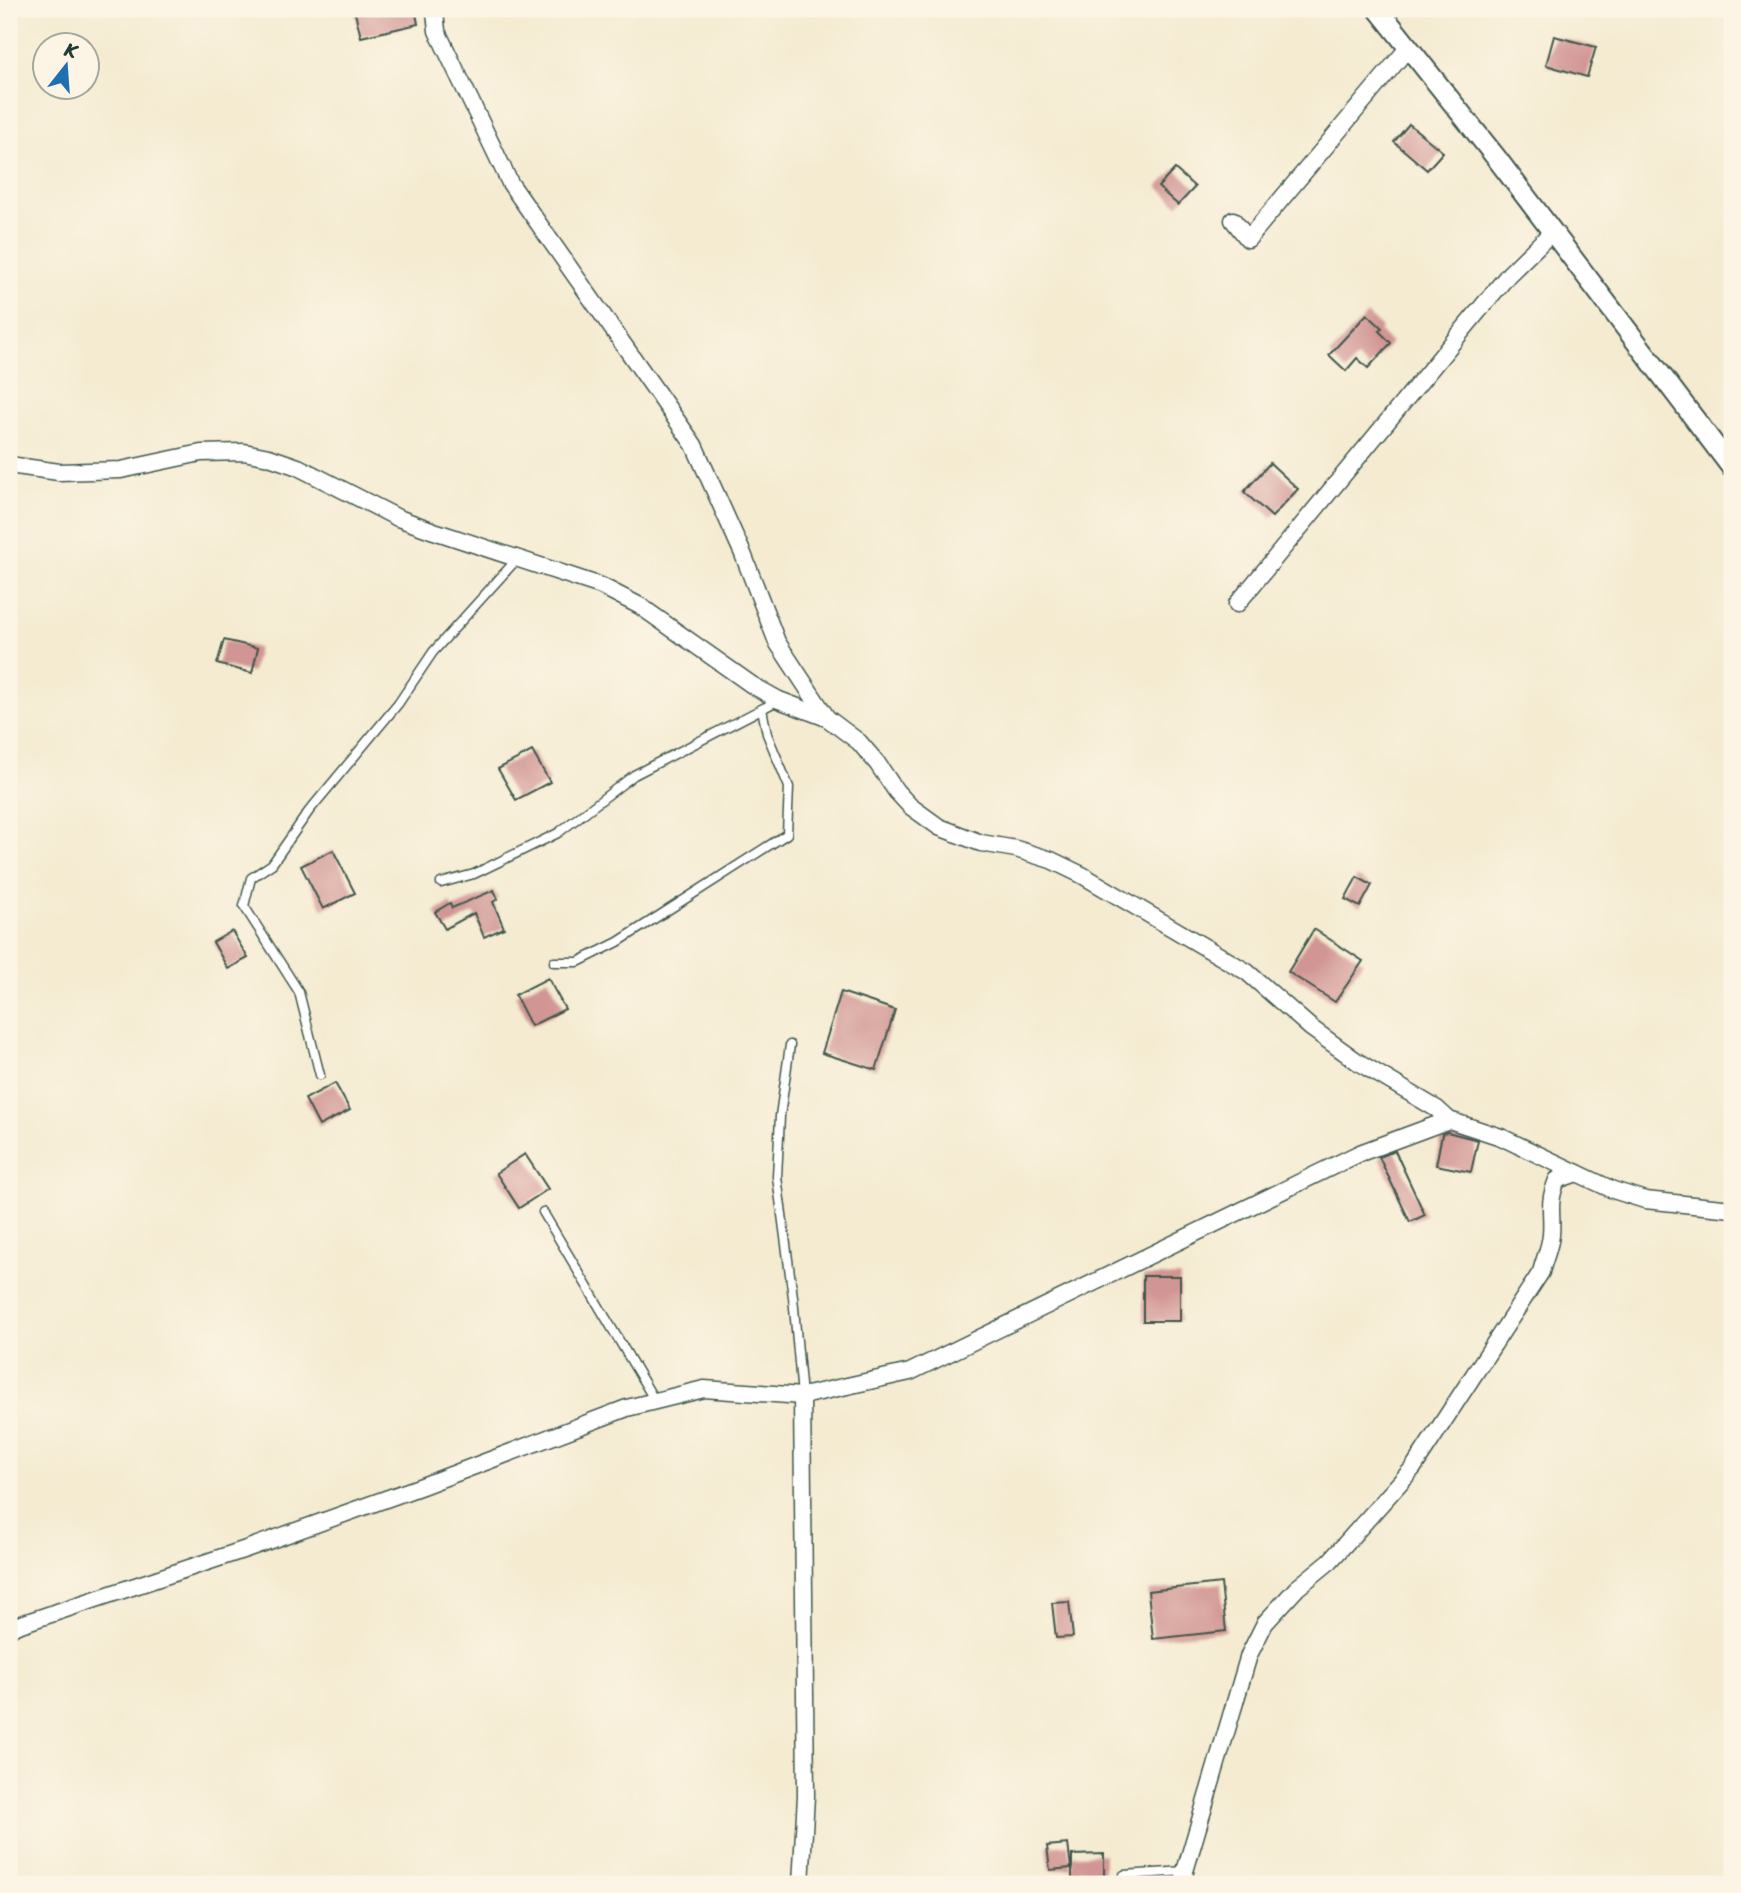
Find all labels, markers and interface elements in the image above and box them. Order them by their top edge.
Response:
north arrow [32,32,102,102]
text: K [60,32,83,68]

